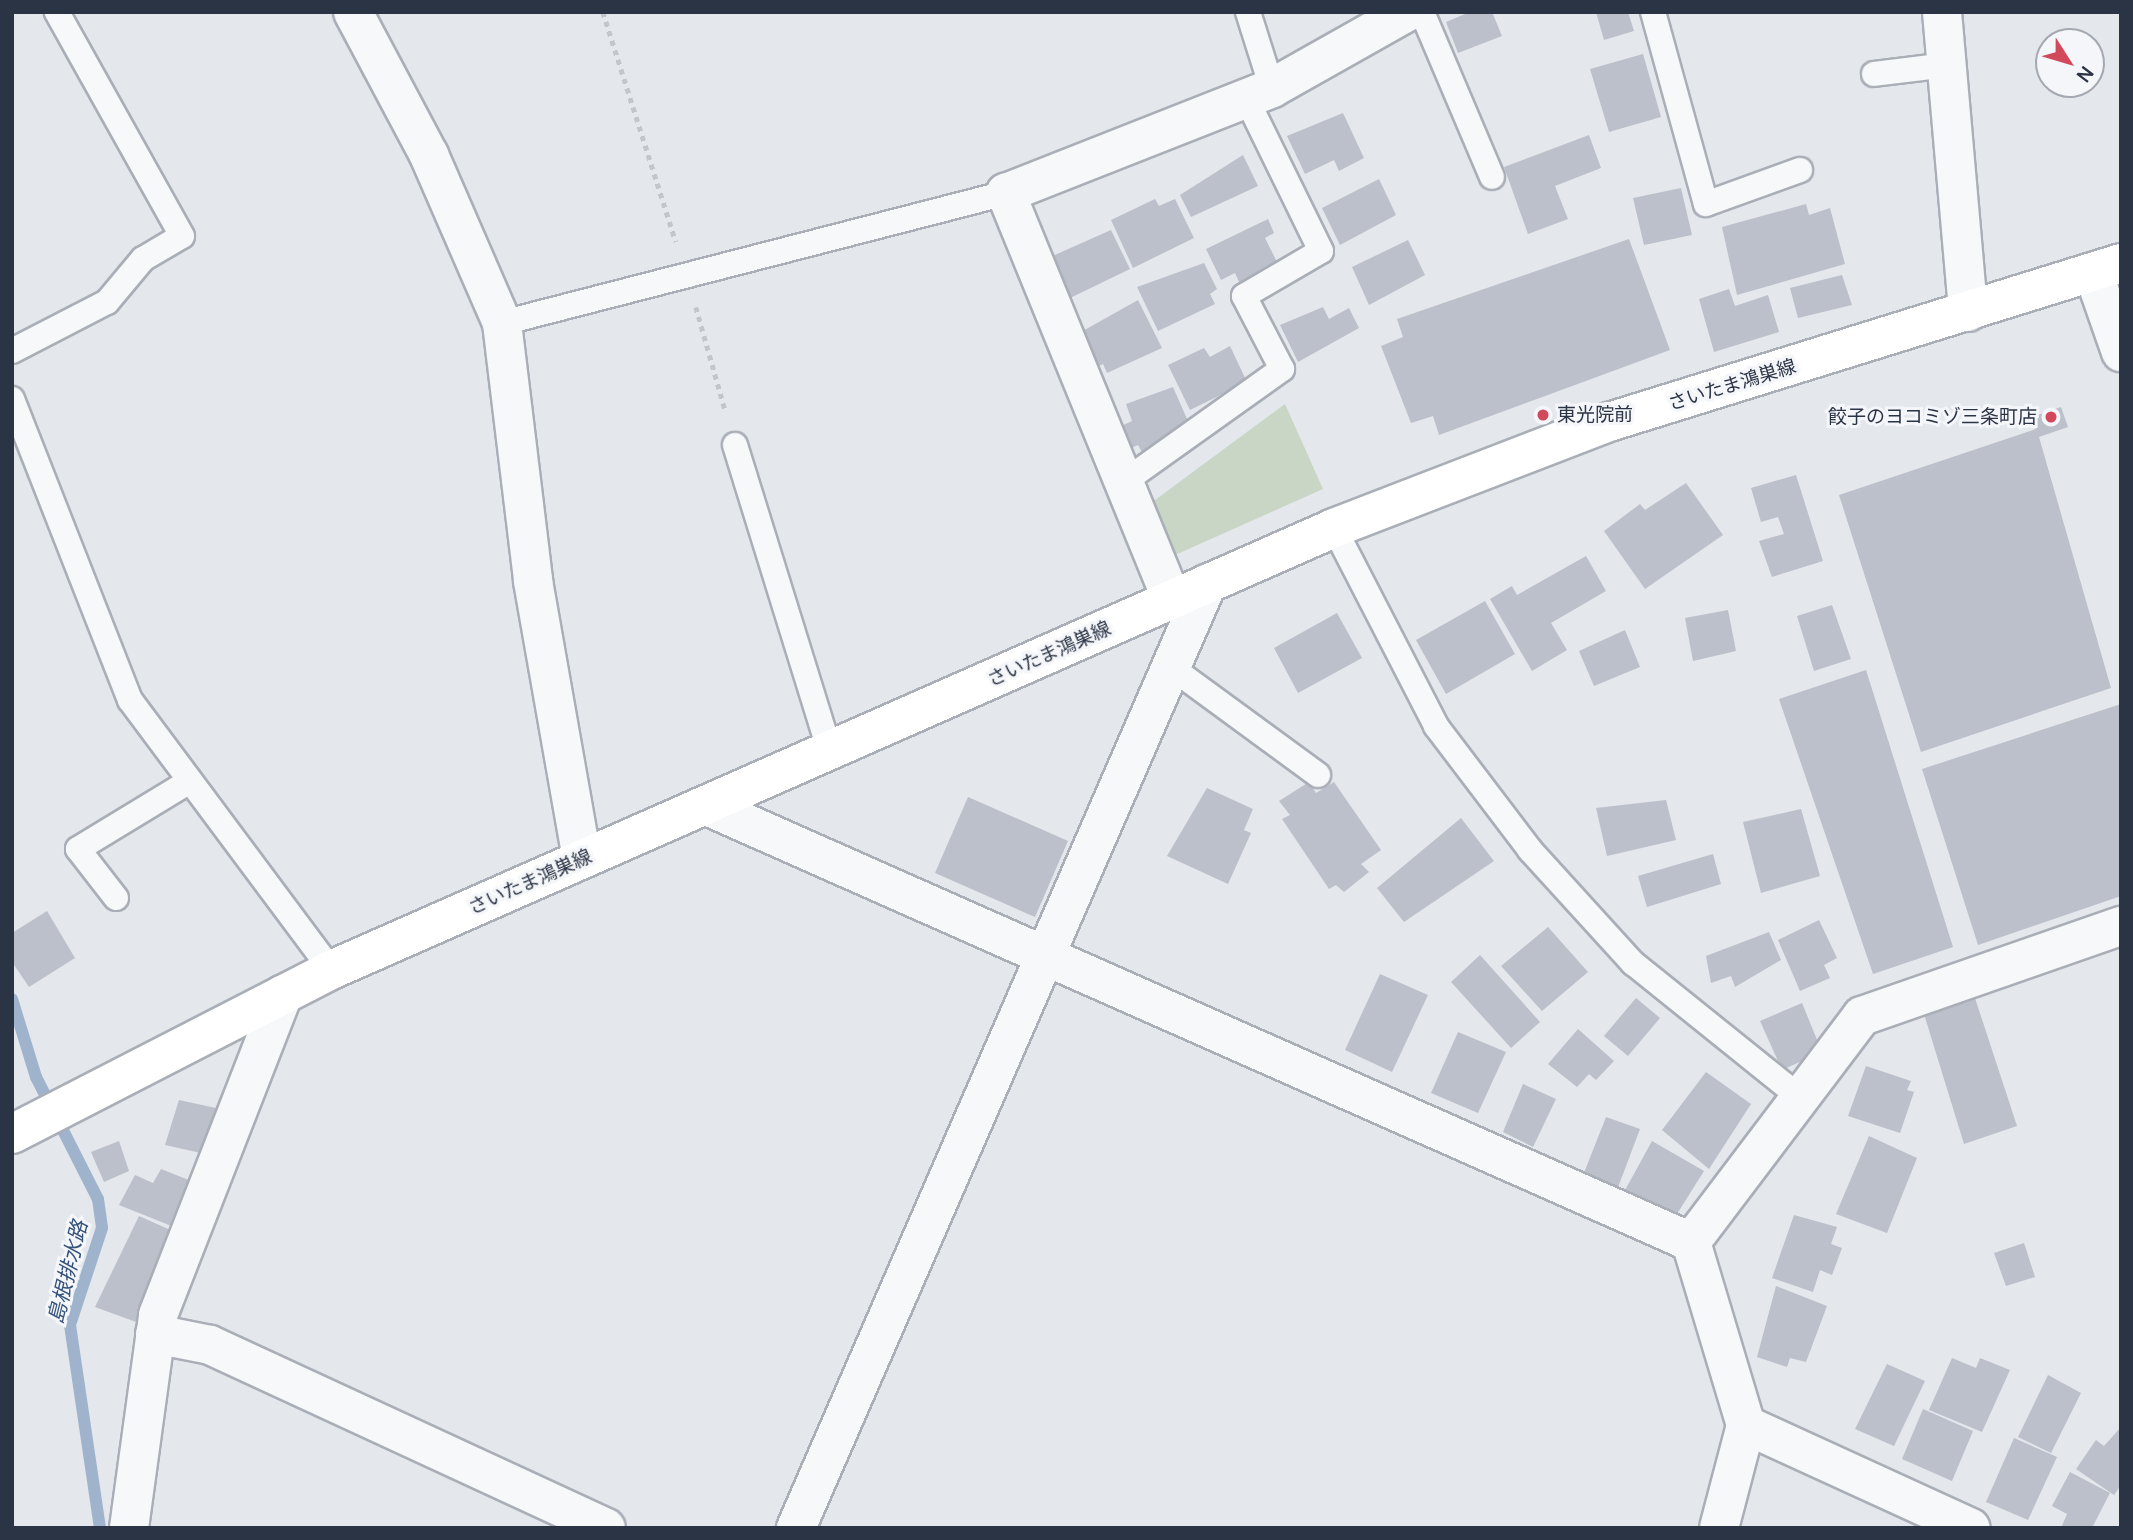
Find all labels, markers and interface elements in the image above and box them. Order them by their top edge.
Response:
north arrow [2035,28,2105,98]
text: N [2071,61,2100,88]
street label: さいたま鴻巣線 [1665,355,1799,415]
place label: 東光院前 [1557,404,1633,426]
place label: 餃子のヨコミゾ三条町店 [1828,406,2037,428]
marker: 東光院前 [1535,407,1551,423]
marker: 餃子のヨコミゾ三条町店 [2043,409,2059,425]
street label: さいたま鴻巣線 [984,617,1114,691]
street label: さいたま鴻巣線 [465,845,595,919]
water label: 島根排水路 [42,1218,92,1326]

